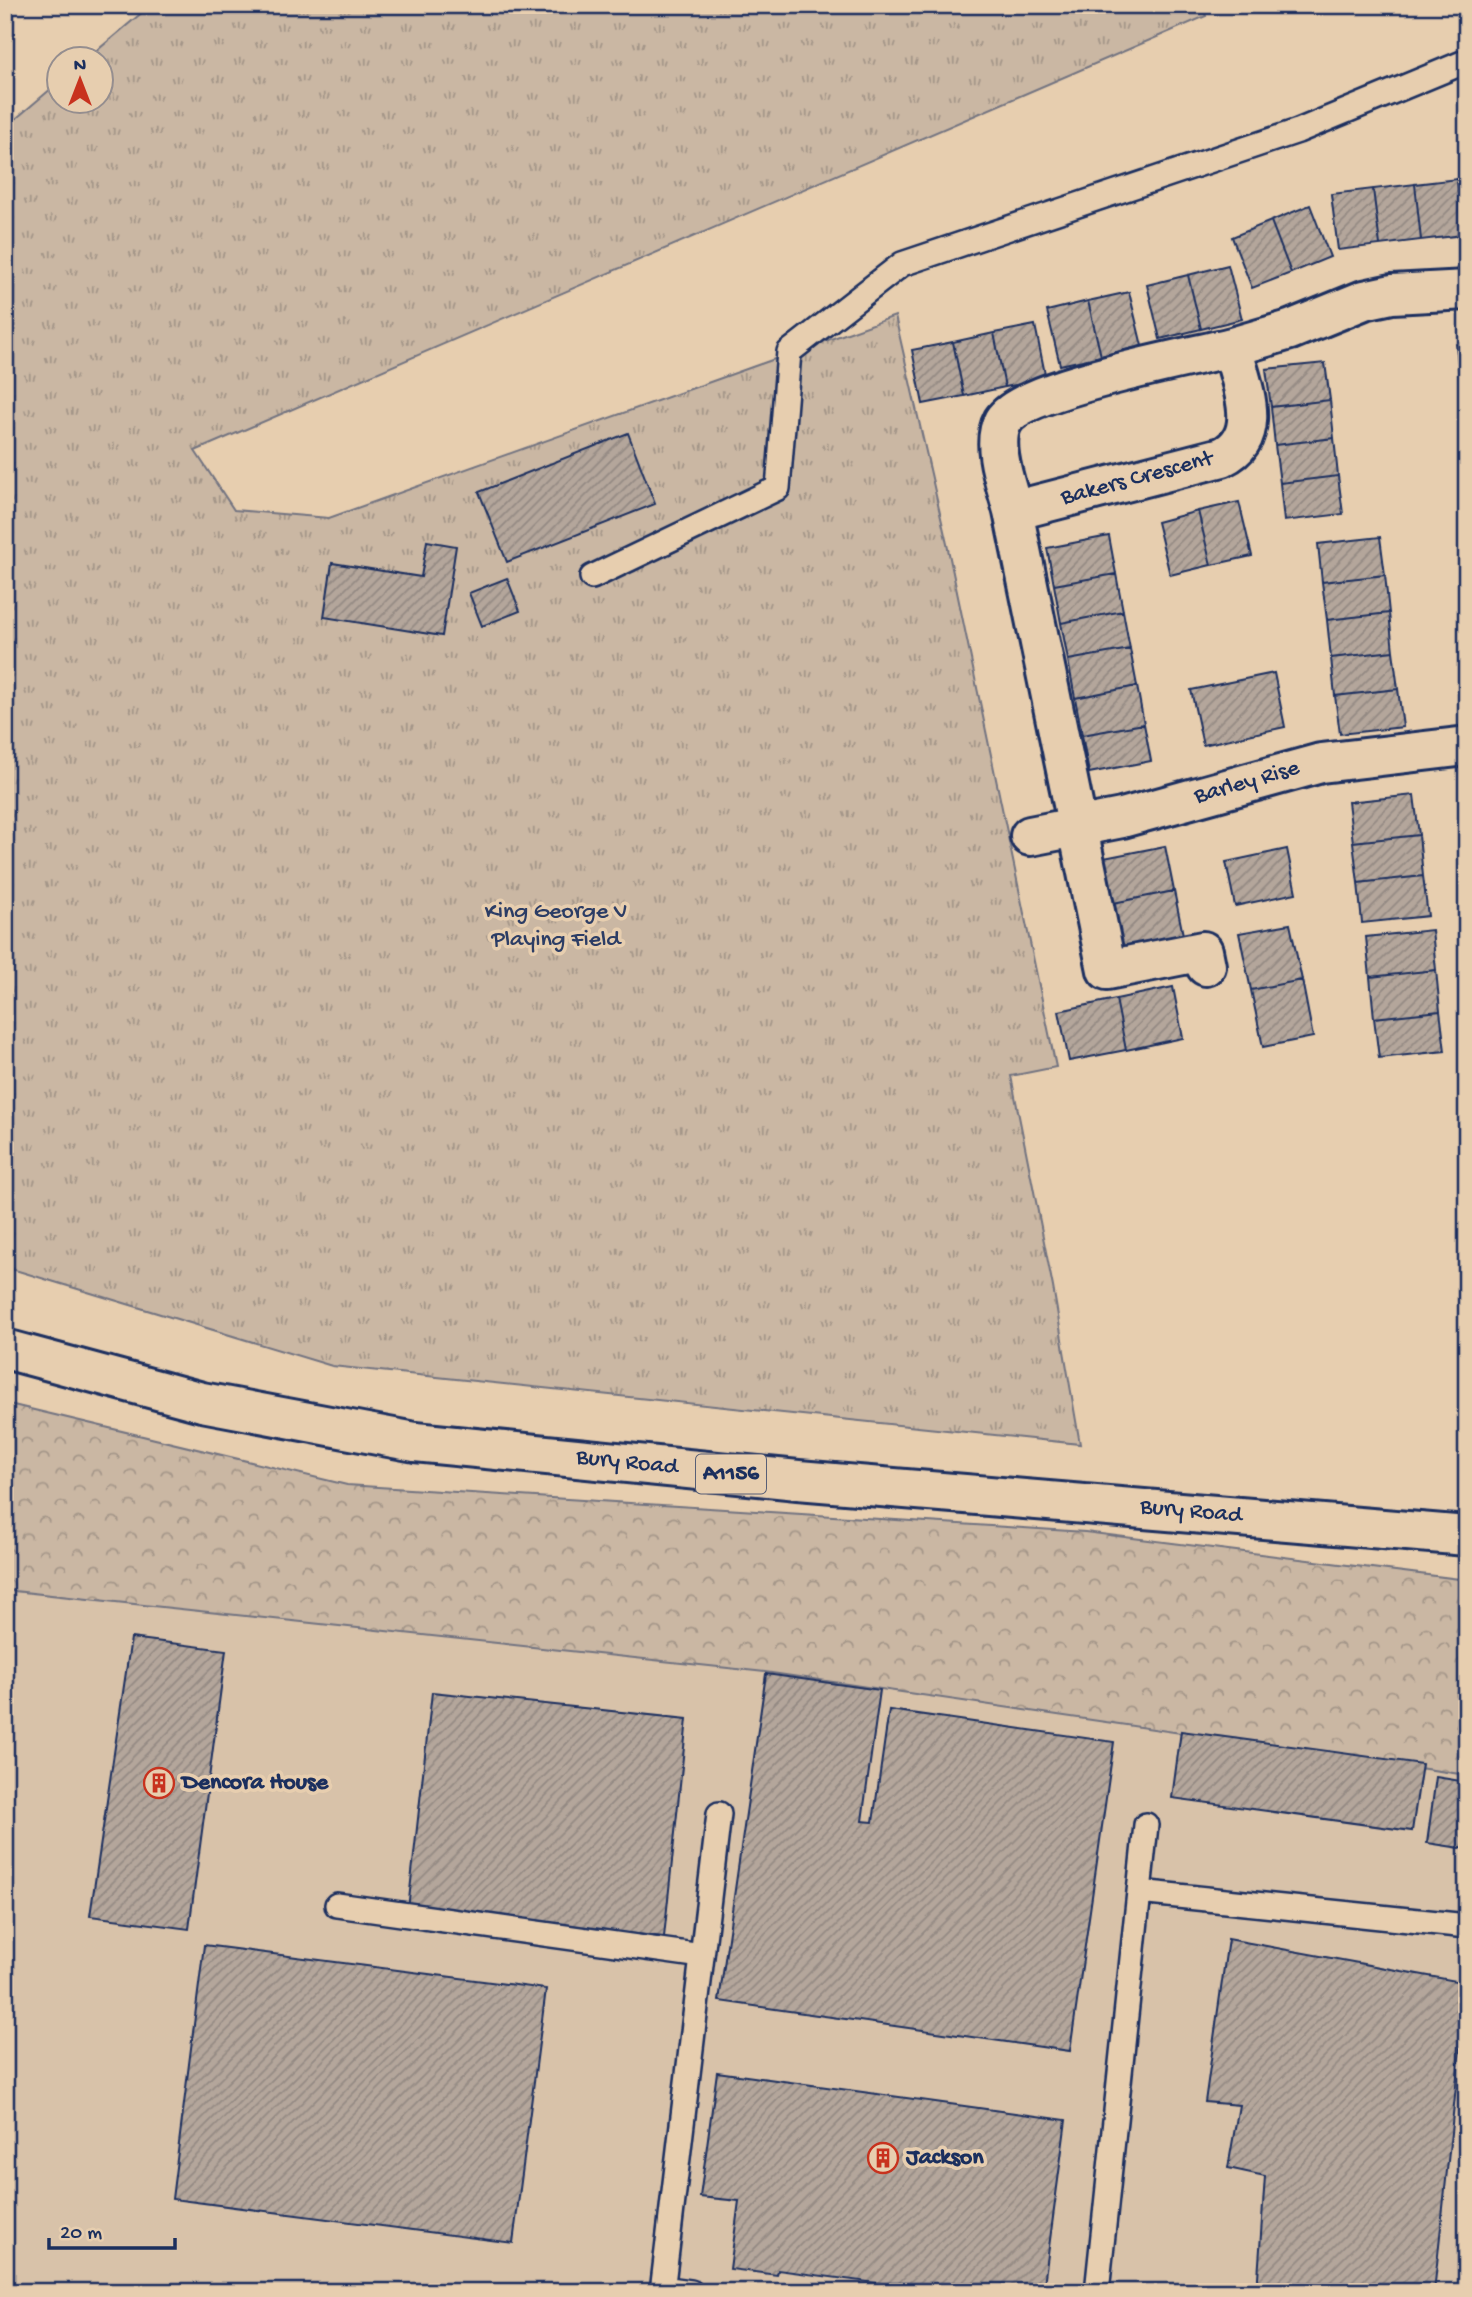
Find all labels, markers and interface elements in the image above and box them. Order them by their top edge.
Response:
north arrow [46,46,116,116]
text: N [74,55,86,78]
street label: Bakers Crescent [1057,444,1218,513]
street label: Barley Rise [1190,754,1304,812]
park label: King George V Playing Field [485,898,627,955]
street label: Bury Road [574,1443,681,1483]
road number: A1156 [696,1455,766,1494]
street label: Bury Road [1138,1493,1245,1531]
building icon: Dencora House [142,1766,176,1800]
place label: Dencora House [180,1769,330,1798]
building icon: Jackson [866,2141,900,2175]
place label: Jackson [905,2144,984,2173]
scale bar [49,2206,175,2250]
text: 20 m [60,2222,102,2247]

